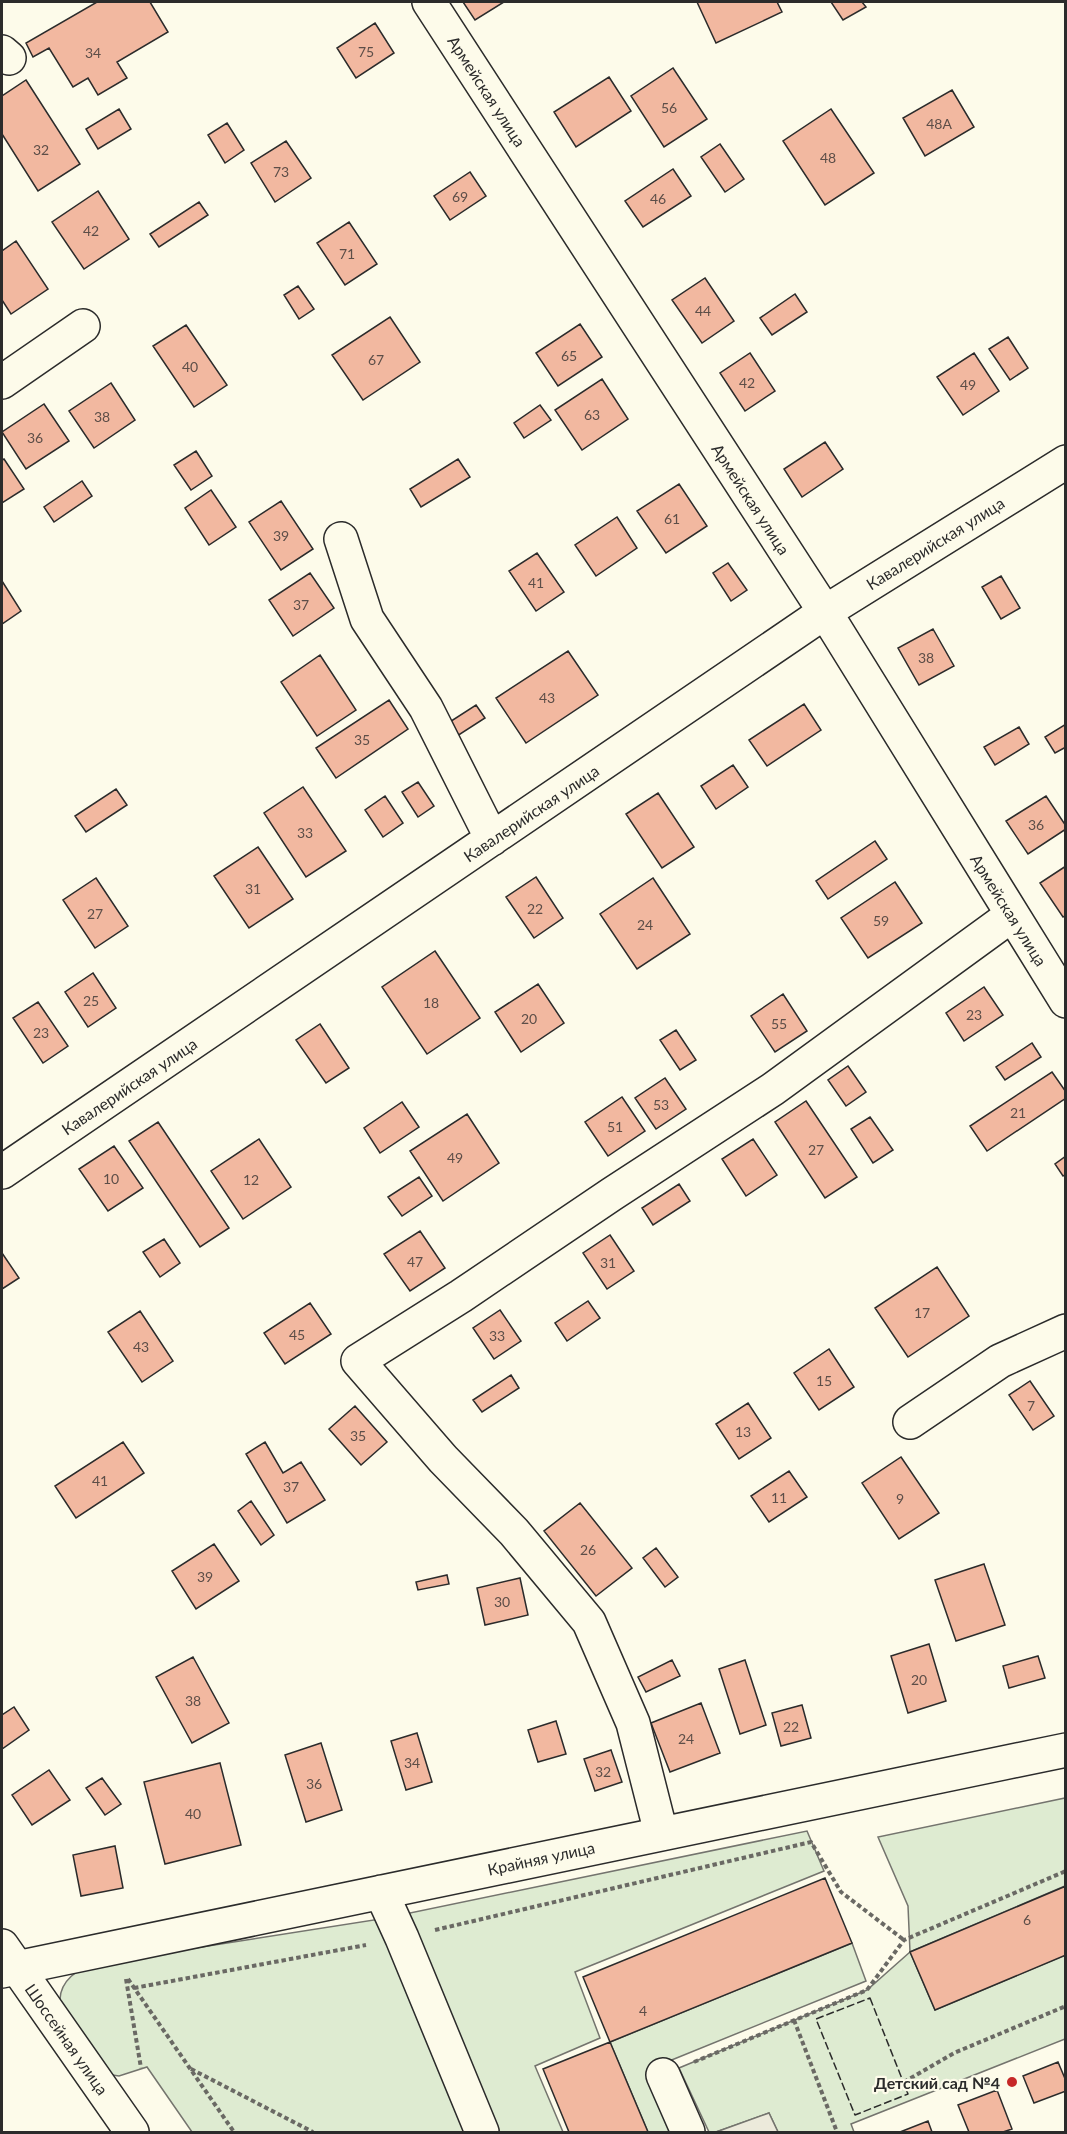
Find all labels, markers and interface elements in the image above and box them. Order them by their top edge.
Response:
street label: Армейская улица [444,32,530,150]
house number: 75 [358,43,374,60]
house number: 34 [85,44,101,61]
house number: 56 [661,99,677,116]
house number: 48А [926,115,952,132]
house number: 32 [33,141,49,158]
house number: 48 [820,149,836,166]
house number: 73 [273,163,289,180]
house number: 69 [452,188,468,205]
house number: 46 [650,190,666,207]
house number: 42 [83,222,99,239]
house number: 71 [339,245,355,262]
house number: 44 [695,302,711,319]
house number: 65 [561,347,577,364]
house number: 67 [368,351,384,368]
house number: 40 [182,358,198,375]
house number: 42 [739,374,755,391]
house number: 49 [960,376,976,393]
house number: 63 [584,406,600,423]
house number: 38 [94,408,110,425]
house number: 36 [27,429,43,446]
street label: Армейская улица [708,440,794,558]
street label: Кавалерийская улица [862,493,1008,593]
house number: 61 [664,510,680,527]
house number: 39 [273,527,289,544]
house number: 41 [528,574,544,591]
house number: 37 [293,596,309,613]
house number: 38 [918,649,934,666]
house number: 43 [539,689,555,706]
house number: 35 [354,731,370,748]
street label: Кавалерийская улица [460,761,602,865]
house number: 36 [1028,816,1044,833]
house number: 33 [297,824,313,841]
street label: Армейская улица [967,851,1051,969]
house number: 31 [245,880,261,897]
house number: 22 [527,900,543,917]
house number: 27 [87,905,103,922]
house number: 59 [873,912,889,929]
house number: 24 [637,916,653,933]
house number: 25 [83,992,99,1009]
house number: 18 [423,994,439,1011]
house number: 23 [966,1006,982,1023]
house number: 20 [521,1010,537,1027]
house number: 55 [771,1015,787,1032]
house number: 23 [33,1024,49,1041]
street label: Кавалерийская улица [58,1034,200,1138]
house number: 53 [653,1096,669,1113]
house number: 21 [1010,1104,1026,1121]
house number: 51 [607,1118,623,1135]
house number: 27 [808,1141,824,1158]
house number: 49 [447,1149,463,1166]
house number: 10 [103,1170,119,1187]
house number: 12 [243,1171,259,1188]
house number: 47 [407,1253,423,1270]
house number: 31 [600,1254,616,1271]
house number: 17 [914,1304,930,1321]
house number: 45 [289,1326,305,1343]
house number: 33 [489,1327,505,1344]
house number: 43 [133,1338,149,1355]
house number: 15 [816,1372,832,1389]
house number: 7 [1027,1397,1035,1414]
house number: 13 [735,1423,751,1440]
house number: 35 [350,1427,366,1444]
house number: 41 [92,1472,108,1489]
house number: 37 [283,1478,299,1495]
house number: 11 [771,1489,787,1506]
house number: 9 [896,1490,904,1507]
house number: 26 [580,1541,596,1558]
house number: 39 [197,1568,213,1585]
house number: 30 [494,1593,510,1610]
house number: 20 [911,1671,927,1688]
house number: 38 [185,1692,201,1709]
house number: 22 [783,1718,799,1735]
house number: 24 [678,1730,694,1747]
house number: 34 [404,1754,420,1771]
house number: 32 [595,1763,611,1780]
house number: 36 [306,1775,322,1792]
house number: 40 [185,1805,201,1822]
street label: Крайняя улица [486,1837,596,1879]
house number: 6 [1023,1911,1031,1928]
street label: Шоссейная улица [22,1980,112,2098]
house number: 4 [639,2002,647,2019]
place label: Детский сад №4 [874,2073,1000,2092]
marker: Детский сад №4 [1005,2075,1019,2089]

